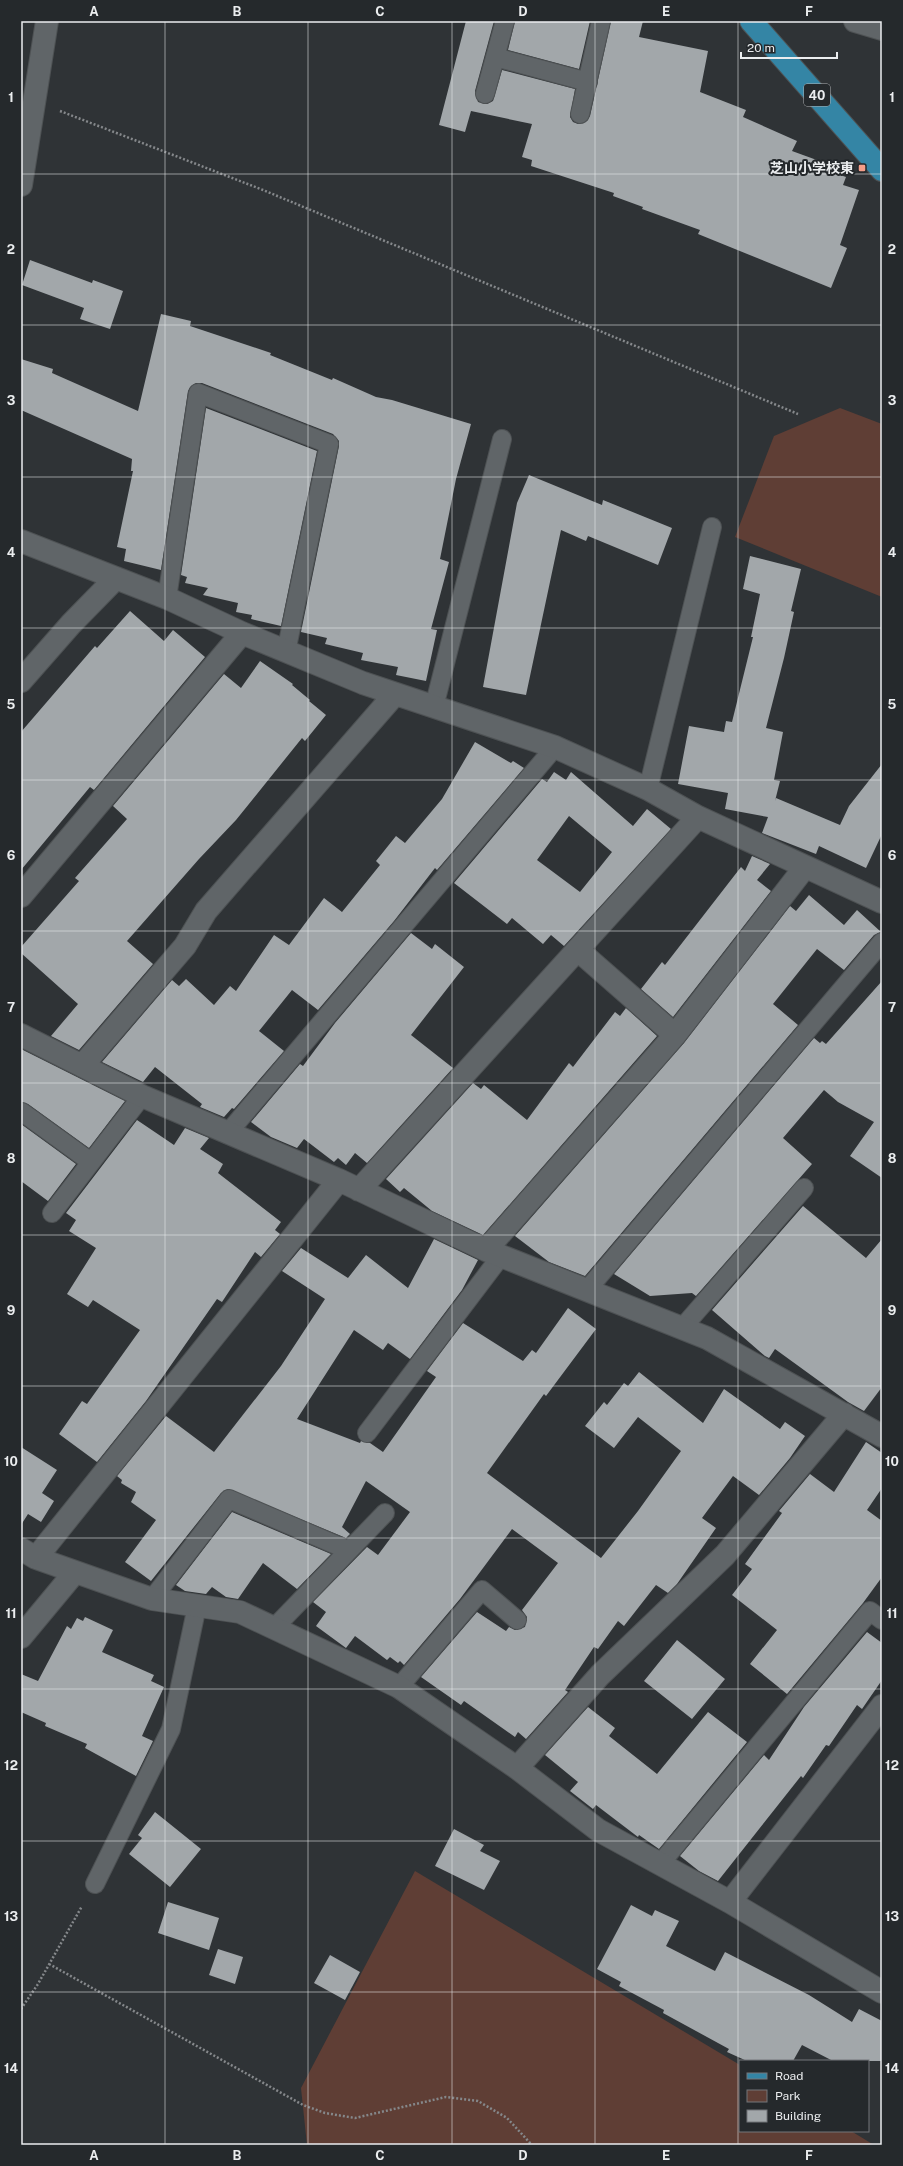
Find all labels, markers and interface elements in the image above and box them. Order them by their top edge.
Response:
text: A [89,4,99,19]
text: B [233,4,242,19]
text: C [375,4,385,19]
text: D [518,4,528,19]
text: E [662,4,670,19]
text: F [805,4,813,19]
scale bar [741,34,837,60]
text: 20 m [747,41,775,55]
road number: 40 [804,84,830,106]
text: 1 [8,90,14,105]
text: 1 [889,90,895,105]
place label: 芝山小学校東 [770,160,854,176]
marker: 芝山小学校東 [857,163,867,173]
text: 2 [7,242,15,257]
text: 2 [888,242,896,257]
text: 3 [7,393,16,408]
text: 3 [888,393,897,408]
text: 4 [7,545,16,560]
text: 4 [888,545,897,560]
text: 5 [7,697,16,712]
text: 5 [888,697,897,712]
text: 6 [7,848,16,863]
text: 6 [888,848,897,863]
text: 7 [7,1000,15,1015]
text: 7 [888,1000,896,1015]
text: 8 [7,1151,16,1166]
text: 8 [888,1151,897,1166]
text: 9 [7,1303,15,1318]
text: 9 [888,1303,896,1318]
text: 10 [4,1454,18,1469]
text: 10 [885,1454,899,1469]
text: 11 [5,1606,17,1621]
text: 11 [886,1606,898,1621]
text: 12 [4,1758,18,1773]
text: 12 [885,1758,899,1773]
text: 13 [4,1909,18,1924]
text: 13 [885,1909,899,1924]
legend [739,2060,869,2132]
text: 14 [4,2061,19,2076]
text: 14 [885,2061,900,2076]
text: Road [775,2069,803,2083]
text: Park [775,2089,801,2103]
text: Building [775,2109,821,2123]
text: A [89,2148,99,2163]
text: B [233,2148,242,2163]
text: C [375,2148,385,2163]
text: D [518,2148,528,2163]
text: E [662,2148,670,2163]
text: F [805,2148,813,2163]

